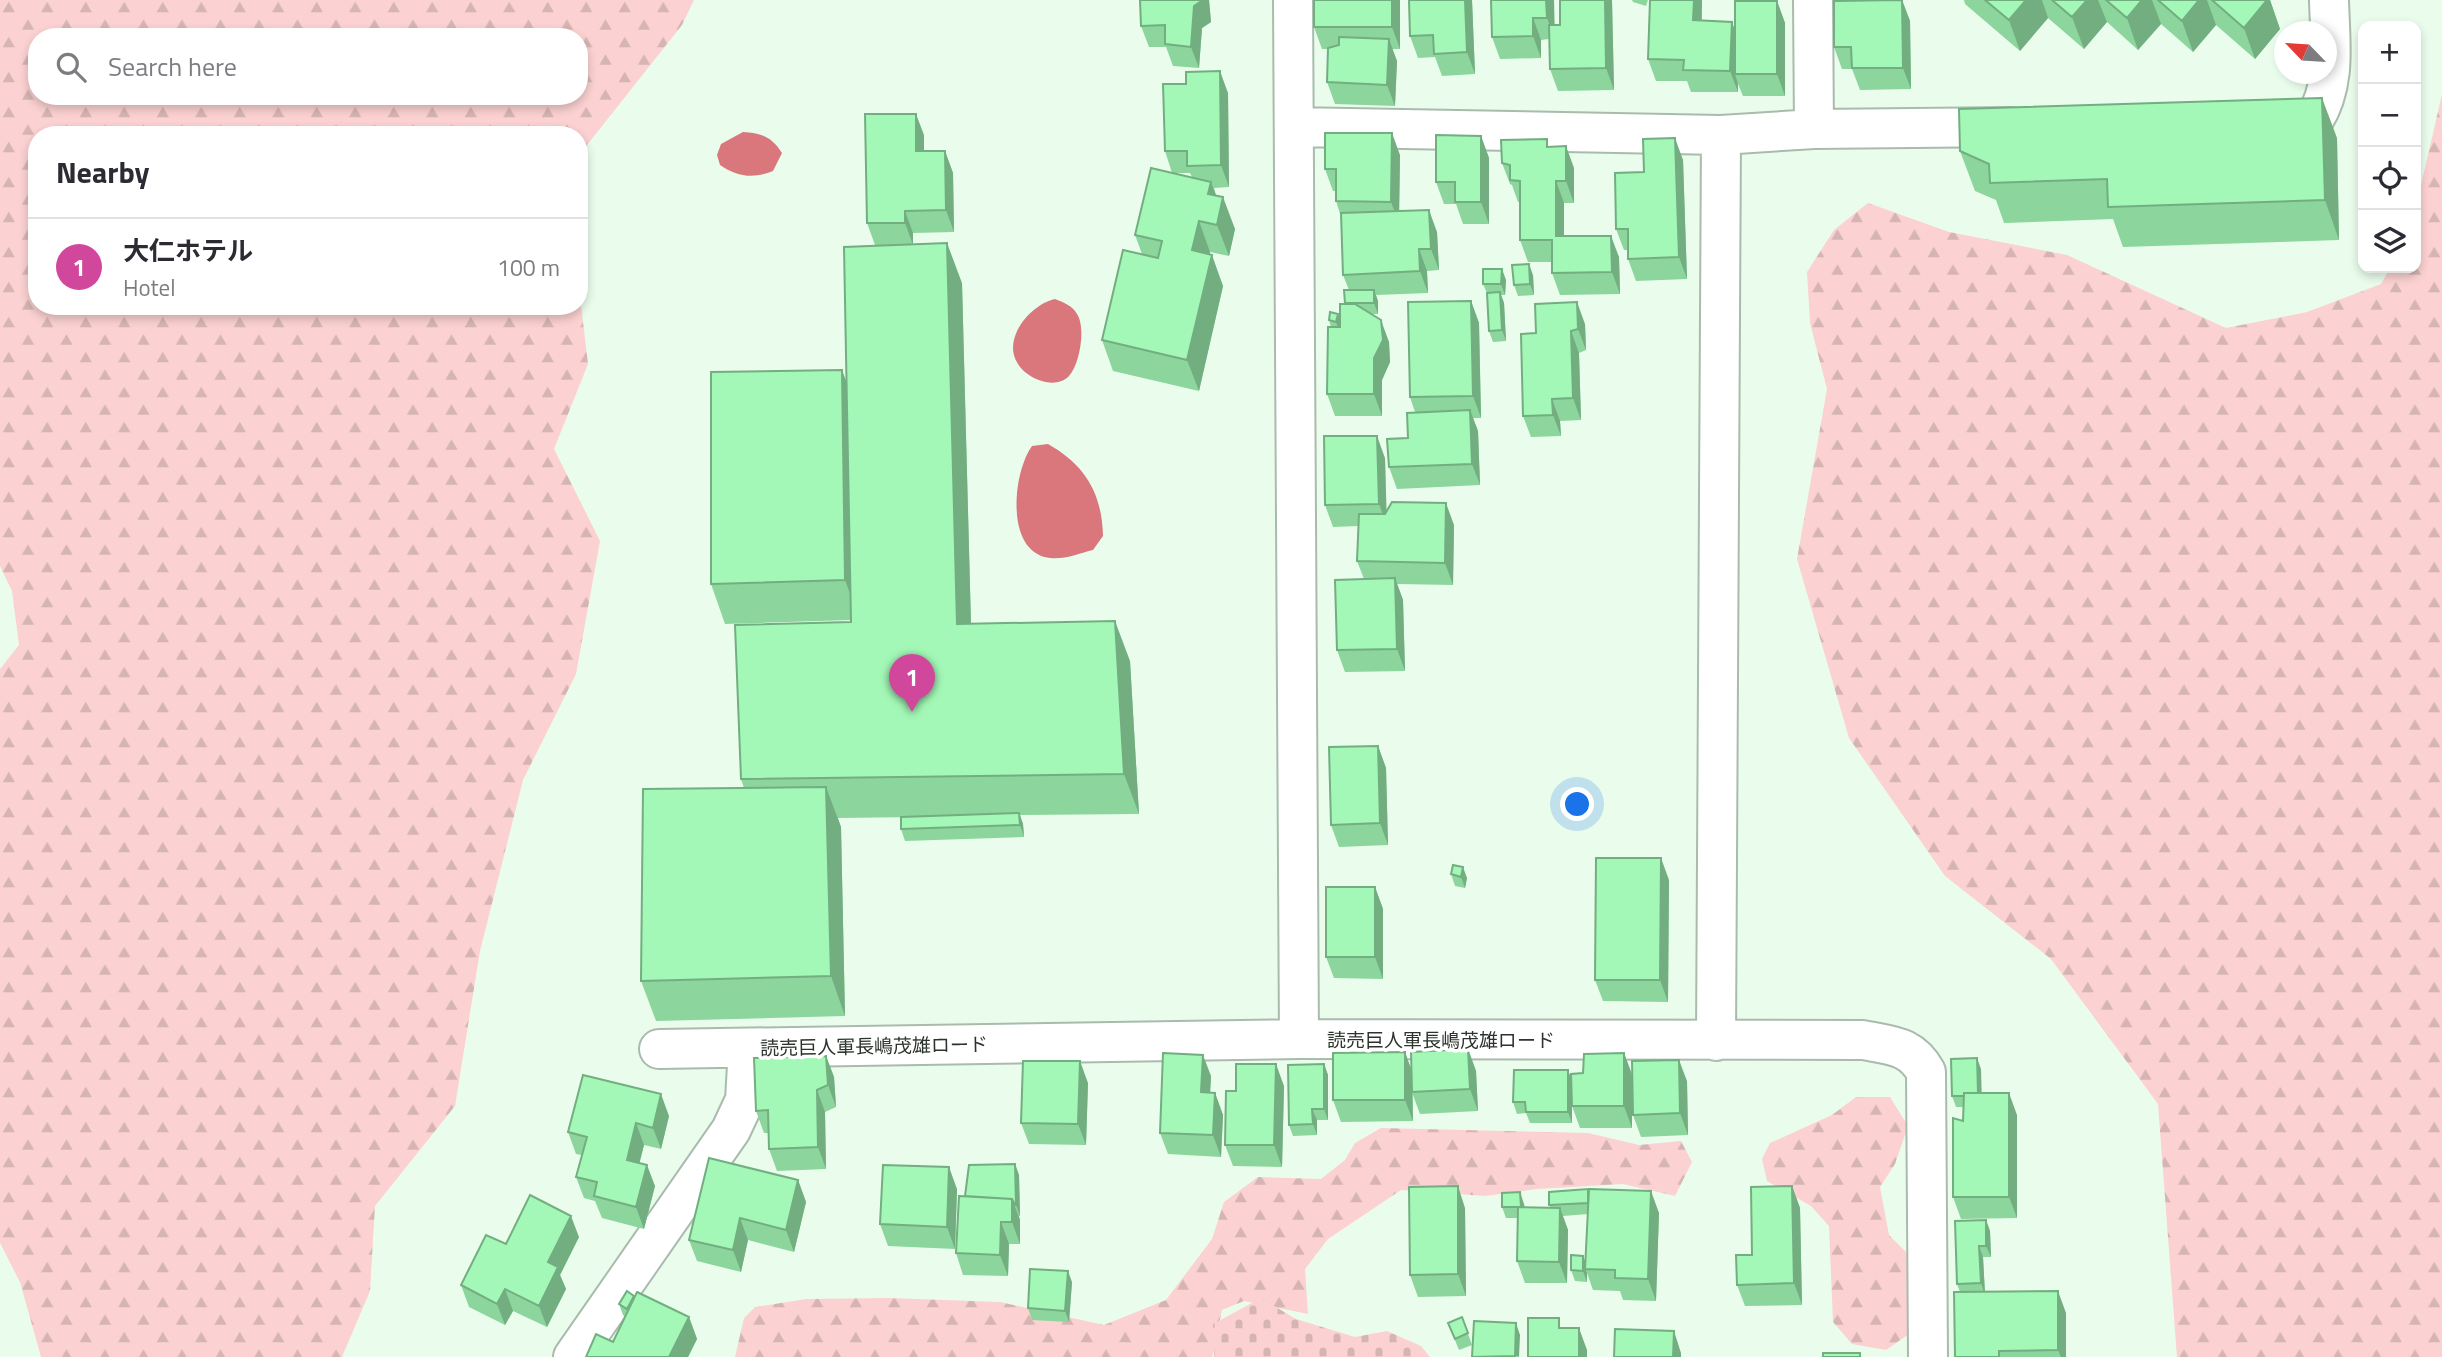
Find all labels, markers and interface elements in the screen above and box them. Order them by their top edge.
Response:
north arrow [2274,21,2337,84]
map controls [2358,21,2421,273]
button: + [2358,21,2421,84]
search box [28,28,588,105]
text: Search here [108,47,237,86]
icon: search [52,48,90,86]
button: − [2358,84,2421,147]
button: locate [2358,147,2421,210]
text: Nearby [56,149,149,195]
button: layers [2358,210,2421,273]
text: 大仁ホテル [123,231,253,270]
text: 1 [73,250,85,285]
text: 100 m [497,250,560,285]
text: Hotel [123,270,175,305]
pin: 1 [889,654,935,712]
your location [1560,787,1594,821]
street label: 読売巨人軍長嶋茂雄ロード [1327,1025,1555,1054]
street label: 読売巨人軍長嶋茂雄ロード [760,1029,988,1062]

